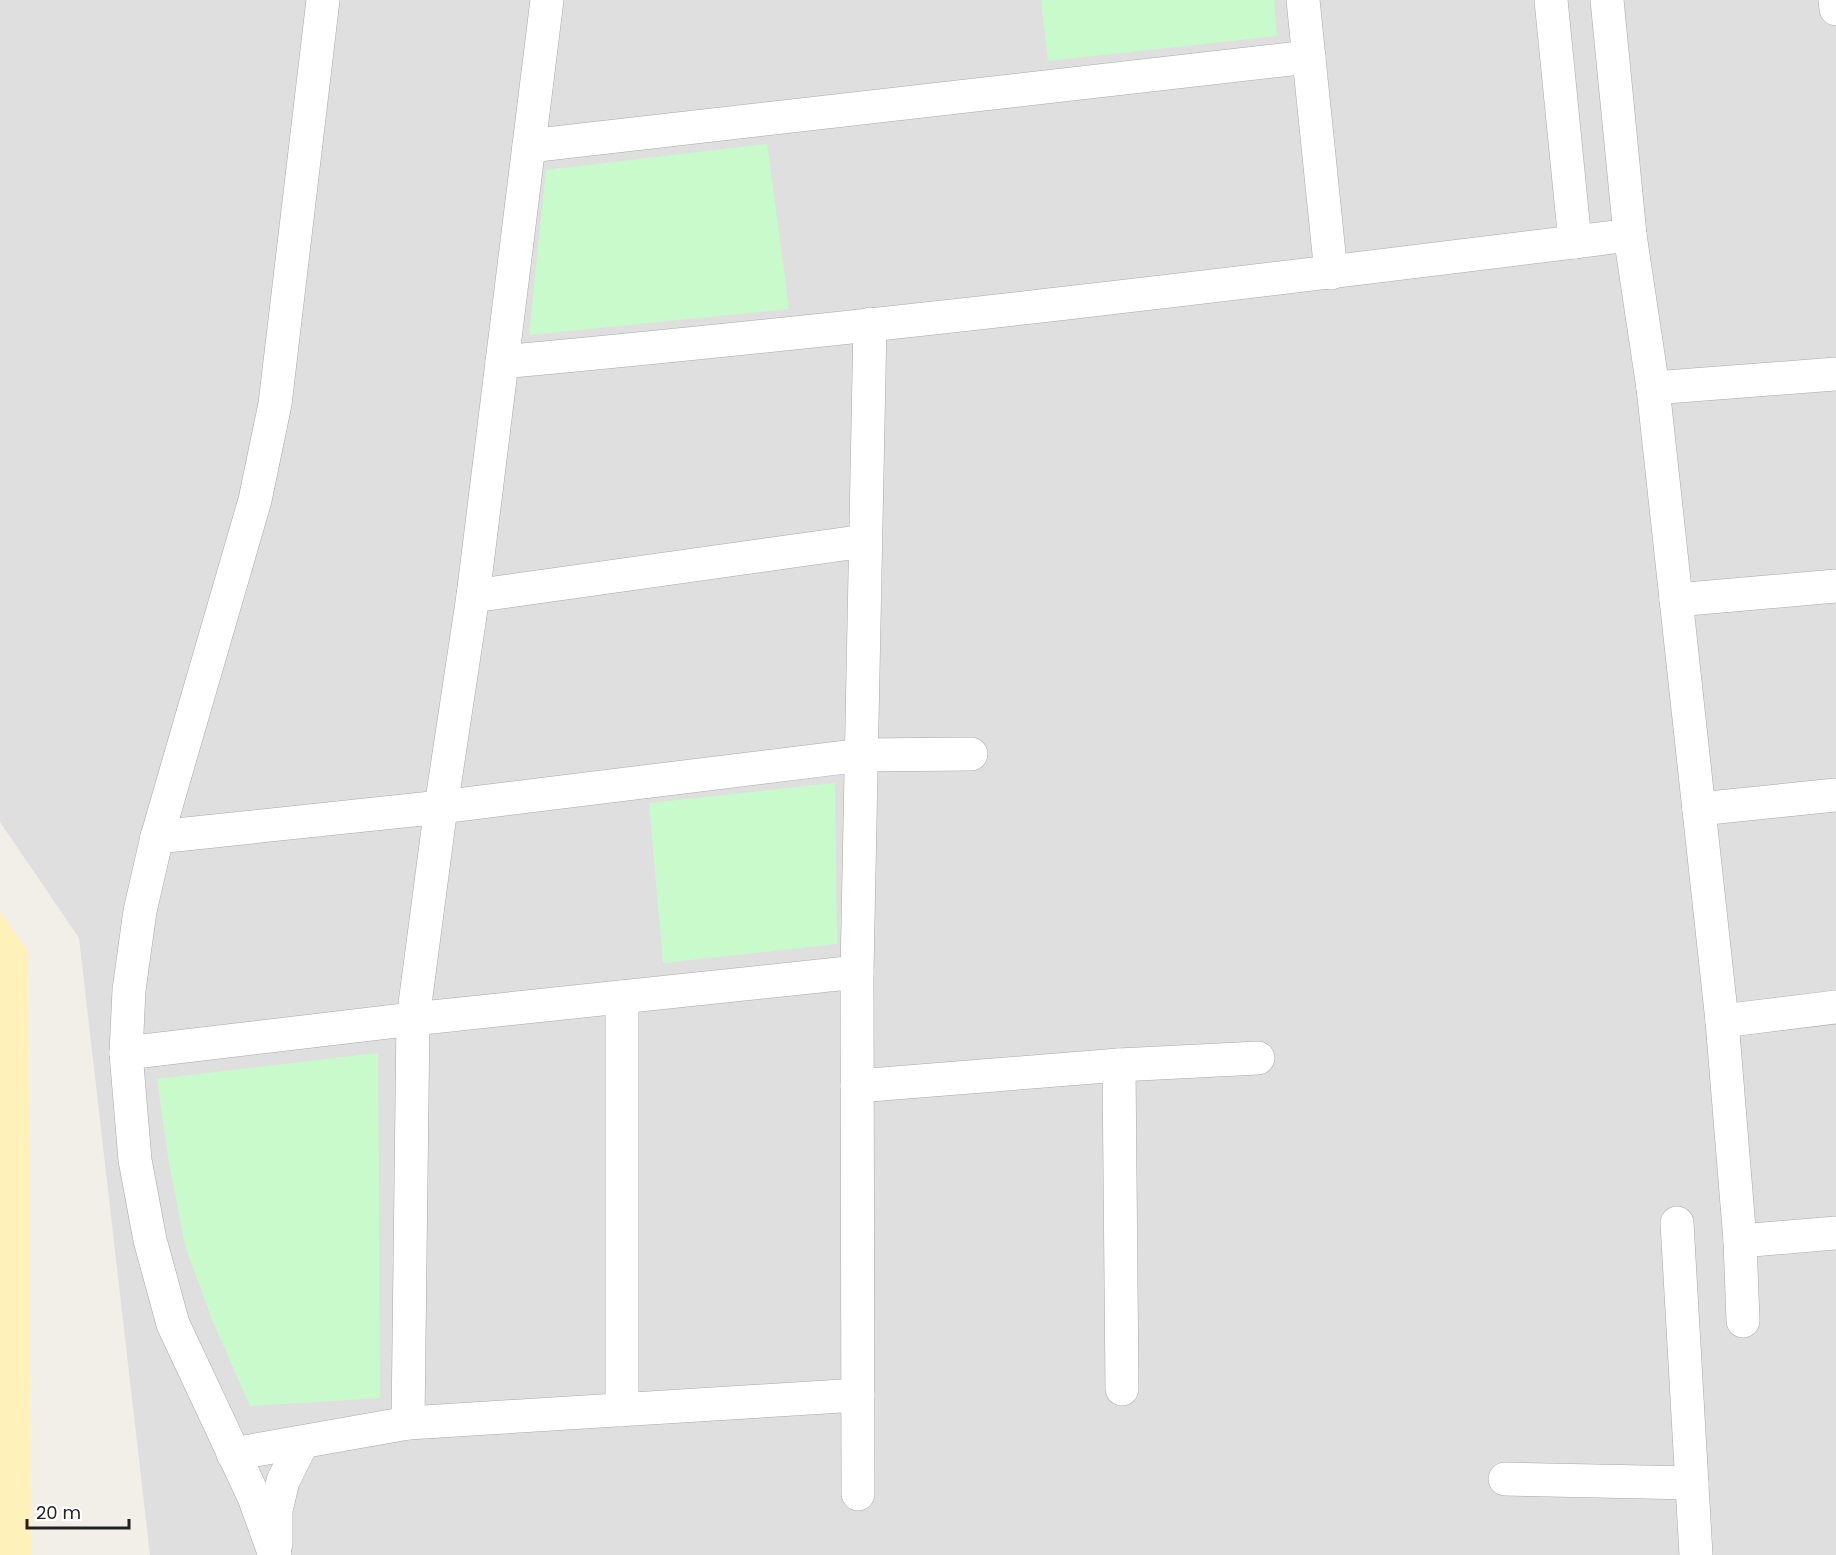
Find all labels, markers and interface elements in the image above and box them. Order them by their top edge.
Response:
scale bar [27,1492,129,1530]
text: 20 m [36,1500,81,1525]

